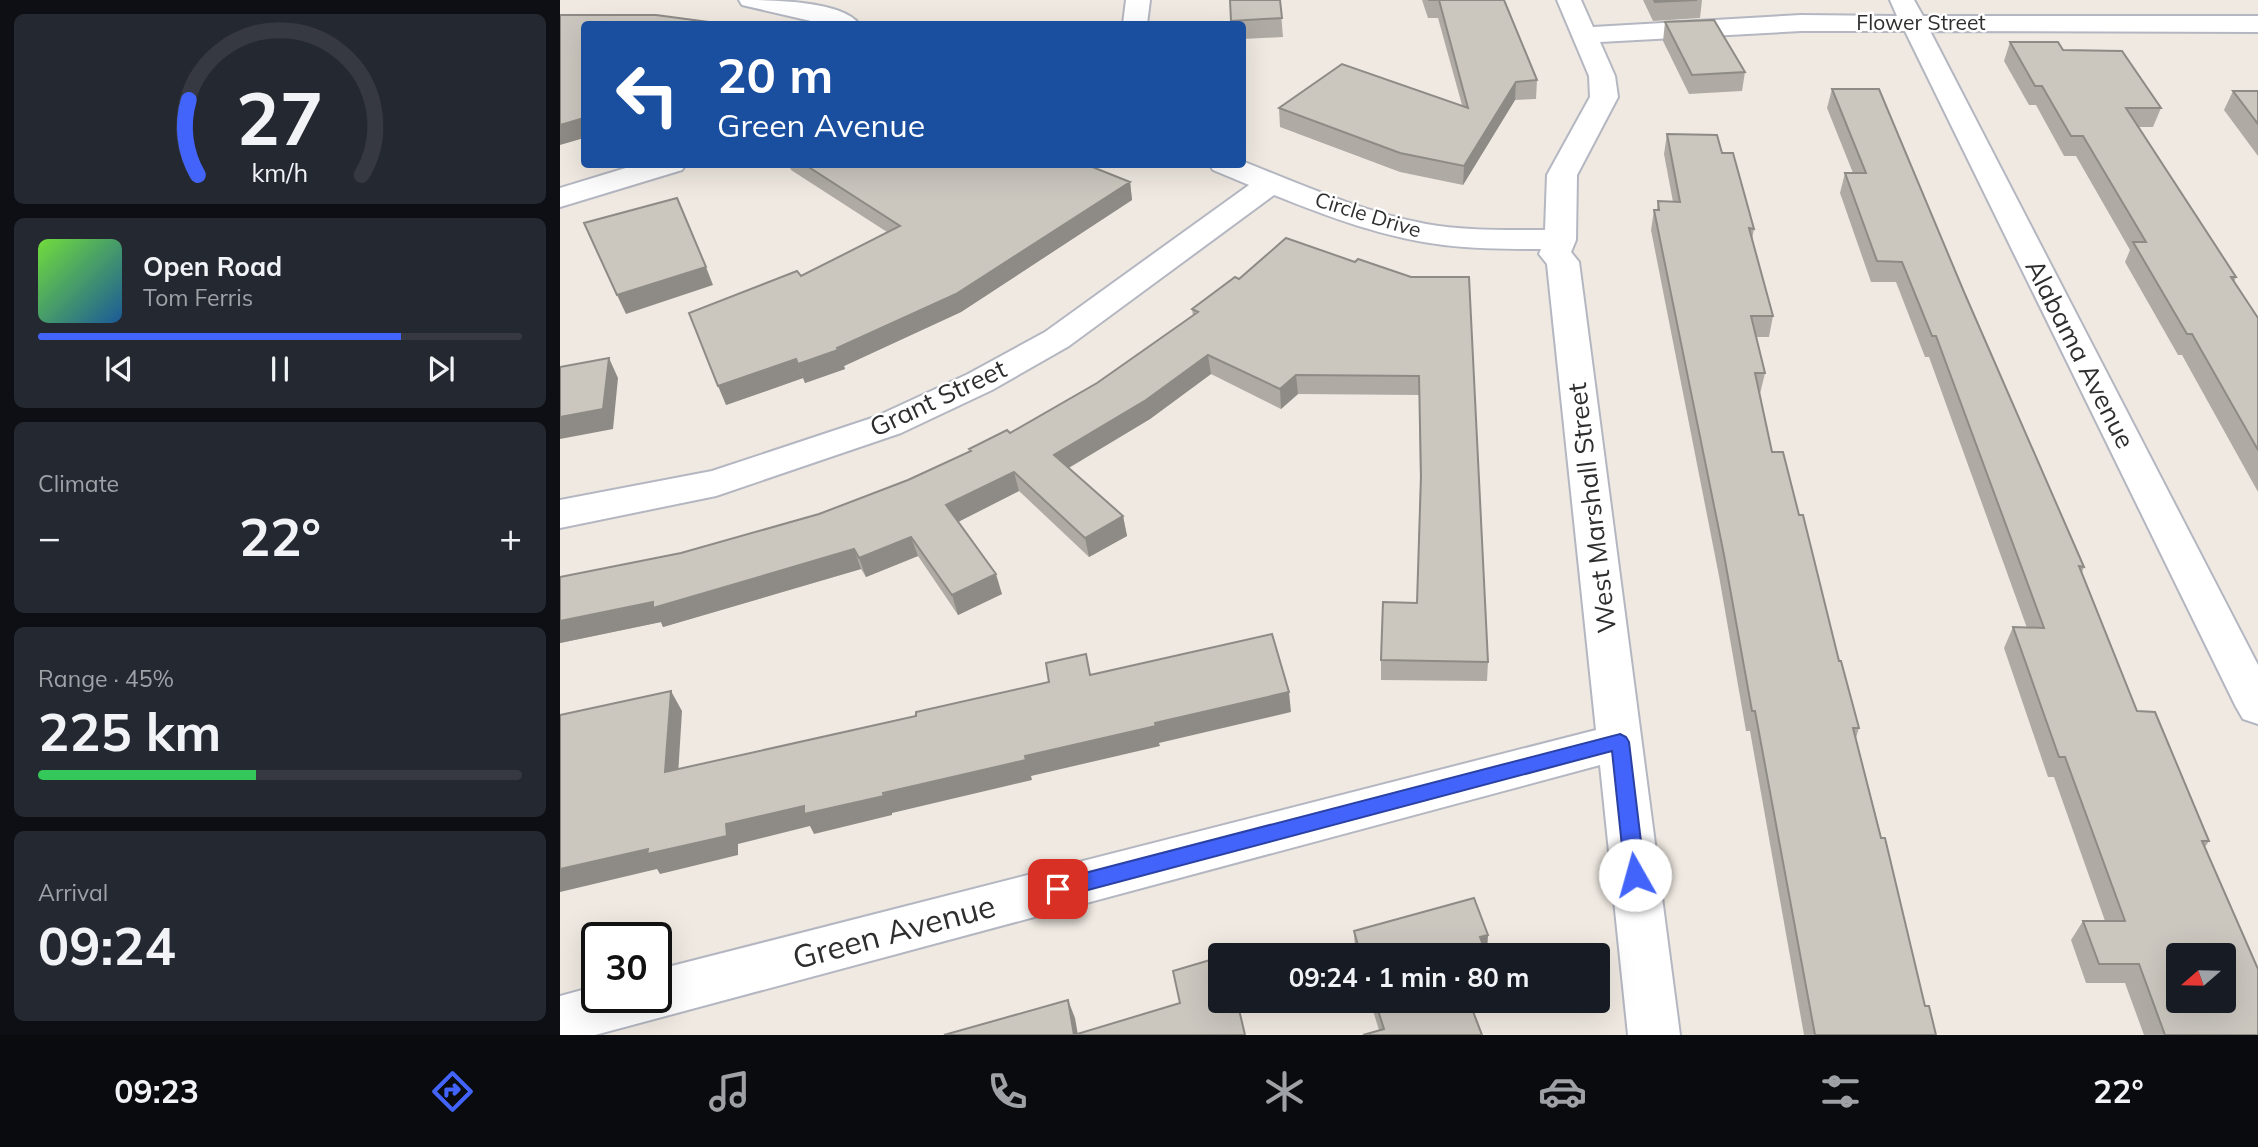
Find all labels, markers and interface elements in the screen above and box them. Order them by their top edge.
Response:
street label: Flower Street [1856,9,1986,35]
text: 20 m [717,44,833,105]
icon: left [602,49,693,140]
text: 27 [236,72,324,163]
text: Green Avenue [717,105,925,145]
text: km/h [252,157,308,188]
street label: Circle Drive [1312,186,1425,243]
text: Open Road [143,250,282,283]
street label: Alabama Avenue [2019,254,2142,454]
text: Tom Ferris [143,283,253,312]
icon: previous [100,350,138,388]
icon: pause [261,350,299,388]
icon: next [422,350,460,388]
street label: Grant Street [864,352,1011,444]
street label: West Marshall Street [1560,381,1623,635]
text: Climate [38,469,119,498]
text: 22° [239,504,321,569]
text: − [38,513,61,561]
text: + [499,513,522,561]
text: Range · 45% [38,664,174,693]
text: 225 km [38,699,221,764]
position arrow [1598,838,1672,912]
pin [1028,859,1088,919]
icon: arrive [1039,870,1077,908]
text: Arrival [38,878,108,907]
street label: Green Avenue [788,885,999,977]
text: 09:24 [38,913,176,978]
speed limit sign: 30 [581,922,672,1013]
north arrow [2166,943,2236,1013]
map controls [2166,943,2236,1013]
text: 09:24 · 1 min · 80 m [1289,961,1529,994]
icon: directions [428,1067,477,1116]
icon: music [705,1067,754,1116]
icon: phone [983,1067,1032,1116]
icon: climate [1260,1067,1309,1116]
icon: car [1538,1067,1587,1116]
icon: filters [1816,1067,1865,1116]
text: 09:23 [114,1071,199,1111]
text: 22° [2093,1071,2144,1111]

